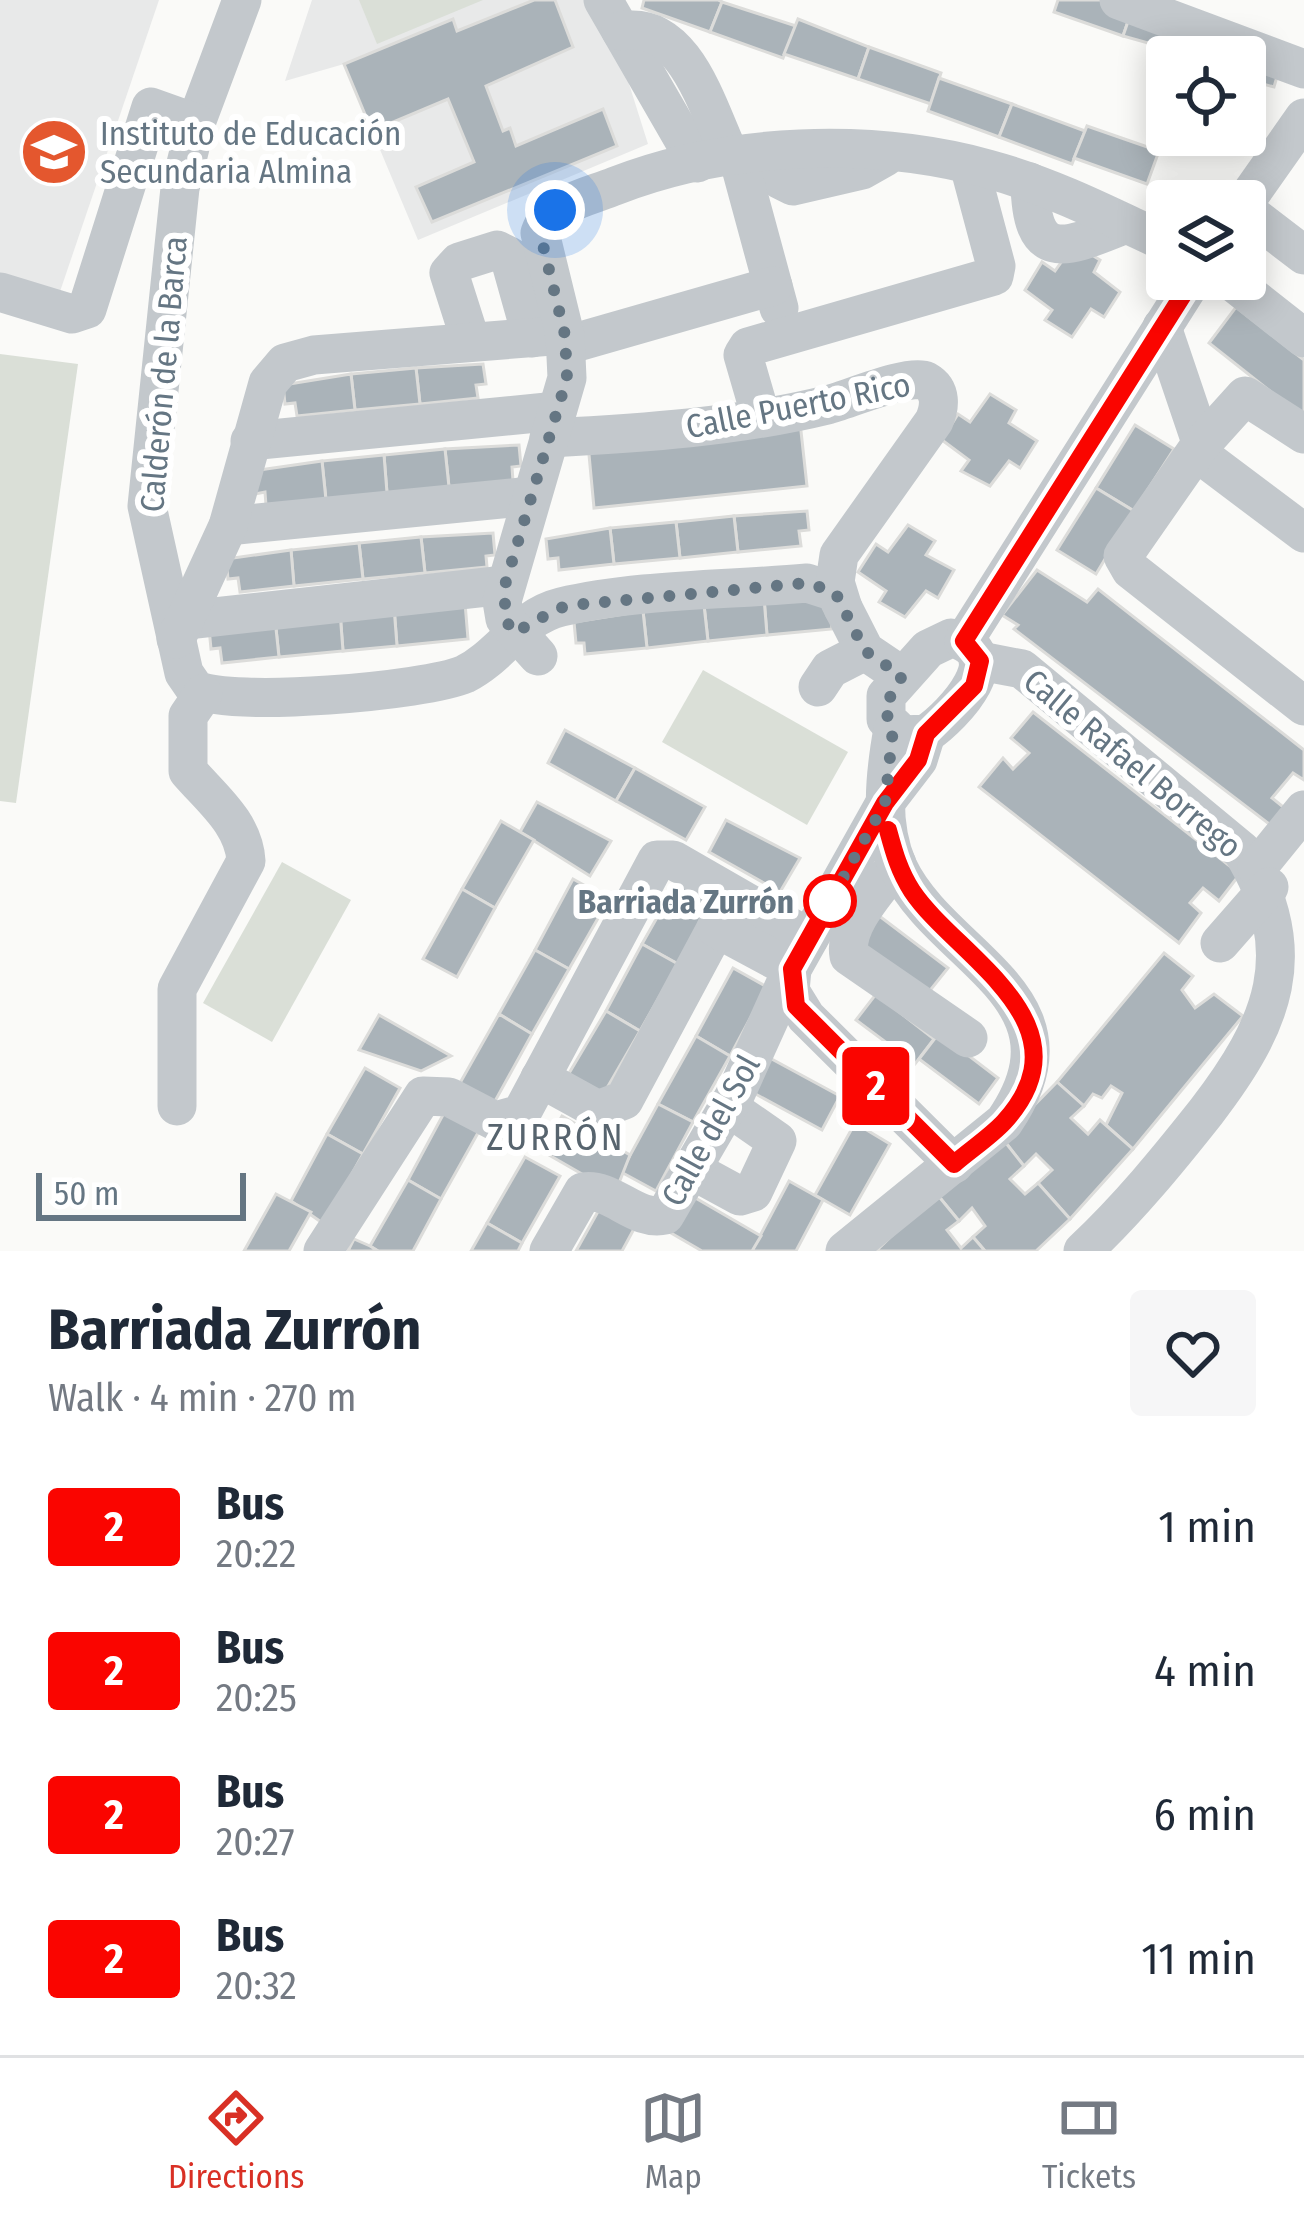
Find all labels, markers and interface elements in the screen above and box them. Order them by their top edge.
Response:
map controls [1146,36,1266,300]
button: locate [1146,36,1266,156]
place label: Instituto de Educación Secundaria Almina [100,114,401,192]
school or university icon: Instituto de Educación Secundaria Almina [19,117,89,187]
your location [525,180,585,240]
button: layers [1146,180,1266,300]
street label: Calderón de la Barca [132,234,196,514]
street label: Calle Puerto Rico [683,365,914,447]
street label: Calle Rafael Borrego [1015,661,1249,866]
marker: Barriada Zurrón [805,876,855,926]
place label: Barriada Zurrón [578,882,794,922]
line badge: 2 [837,1047,915,1125]
street label: Calle del Sol [653,1048,769,1213]
text: 2 [866,1061,886,1111]
district label: ZURRÓN [486,1116,626,1160]
scale bar [36,1167,246,1220]
text: 50 m [54,1174,119,1214]
button: heart [1130,1290,1256,1416]
text: Barriada Zurrón [48,1296,421,1364]
text: Walk · 4 min · 270 m [48,1375,357,1421]
text: Bus [216,1477,284,1531]
text: 1 min [1158,1500,1256,1554]
text: 2 [104,1502,124,1552]
text: 20:22 [216,1531,296,1577]
text: Bus [216,1621,284,1675]
text: 4 min [1154,1644,1256,1698]
text: 2 [104,1646,124,1696]
text: 20:25 [216,1675,297,1721]
text: Bus [216,1765,284,1819]
text: 6 min [1153,1788,1256,1842]
text: 2 [104,1790,124,1840]
text: 20:27 [216,1819,295,1865]
text: Bus [216,1909,284,1963]
text: 11 min [1141,1932,1256,1986]
text: 2 [104,1934,124,1984]
text: 20:32 [216,1963,297,2009]
tab: Directions [168,2085,304,2197]
tab: Map [640,2085,706,2197]
tab: Tickets [1042,2085,1136,2197]

